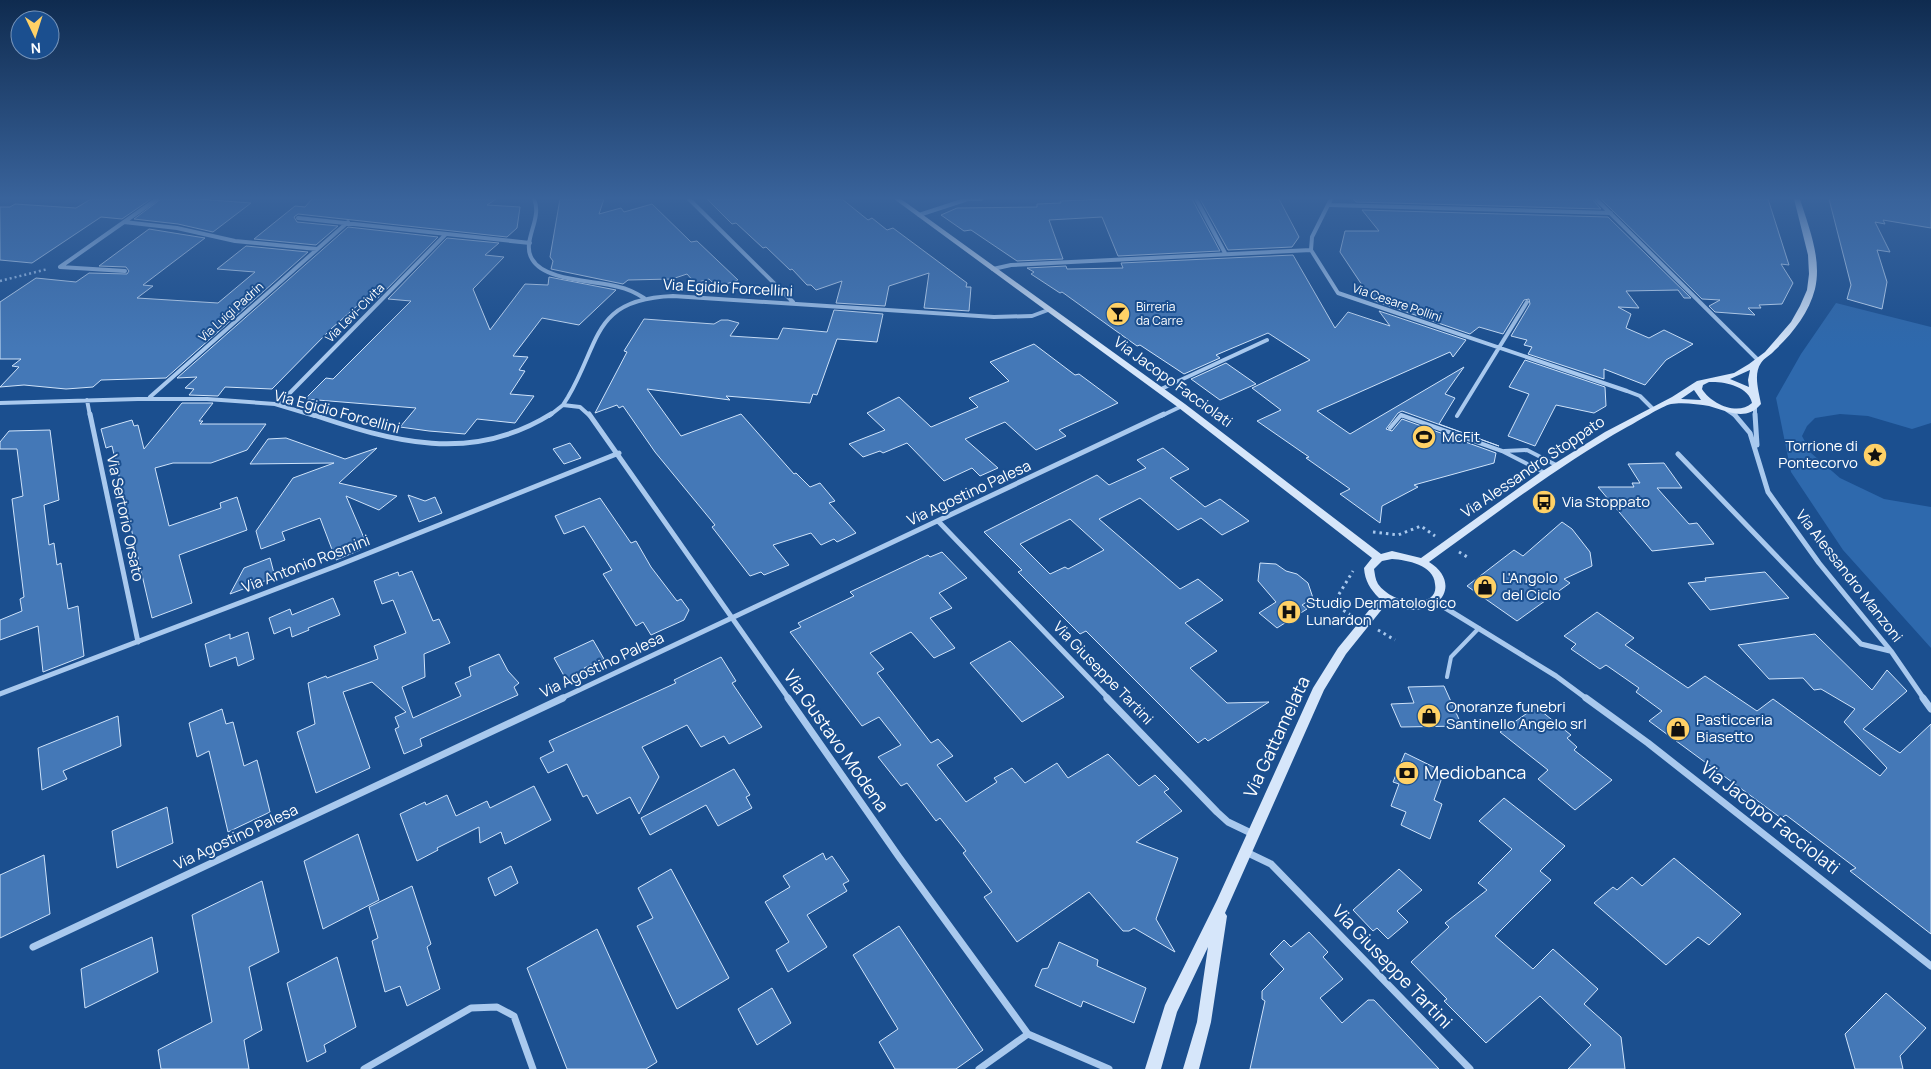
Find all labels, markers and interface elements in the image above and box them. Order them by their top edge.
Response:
north arrow [10,10,60,60]
text: N [30,39,42,58]
street label: Via Egidio Forcellini [663,274,793,301]
street label: Via Luigi Padrin [194,278,267,345]
street label: Via Levi-Civita [321,279,388,346]
street label: Via Cesare Pollini [1350,279,1444,326]
place label: Birreria da Carre [1136,298,1183,329]
bar icon: Birreria da Carre [1105,301,1131,327]
street label: Via Jacopo Facciolati [1110,331,1237,432]
street label: Via Egidio Forcellini [272,385,403,438]
street label: Via Alessandro Stoppato [1457,411,1609,522]
sports icon: McFit [1411,424,1437,450]
place label: McFit [1442,426,1480,447]
place label: Torrione di Pontecorvo [1778,435,1858,473]
place icon: Torrione di Pontecorvo [1862,442,1888,468]
street label: Via Sertorio Orsato [102,453,149,583]
street label: Via Agostino Palesa [903,455,1034,530]
bus stop icon: Via Stoppato [1531,489,1557,515]
place label: Via Stoppato [1562,491,1650,512]
street label: Via Alessandro Manzoni [1791,505,1908,646]
street label: Via Antonio Rosmini [239,529,373,598]
place label: L'Angolo del Ciclo [1502,567,1561,605]
shop icon: L'Angolo del Ciclo [1472,574,1498,600]
place label: Studio Dermatologico Lunardon [1306,592,1456,630]
hospital icon: Studio Dermatologico Lunardon [1276,599,1302,625]
street label: Via Giuseppe Tartini [1049,616,1158,729]
street label: Via Agostino Palesa [536,627,667,702]
street label: Via Gustavo Modena [779,665,895,816]
street label: Via Gattamelata [1237,672,1315,801]
place label: Onoranze funebri Santinello Angelo srl [1446,696,1587,734]
shop icon: Onoranze funebri Santinello Angelo srl [1416,703,1442,729]
place label: Pasticceria Biasetto [1696,709,1773,747]
shop icon: Pasticceria Biasetto [1665,716,1691,742]
street label: Via Jacopo Facciolati [1696,755,1845,879]
bank icon: Mediobanca [1394,760,1420,786]
place label: Mediobanca [1424,760,1526,784]
street label: Via Agostino Palesa [170,799,301,874]
street label: Via Giuseppe Tartini [1327,899,1458,1033]

